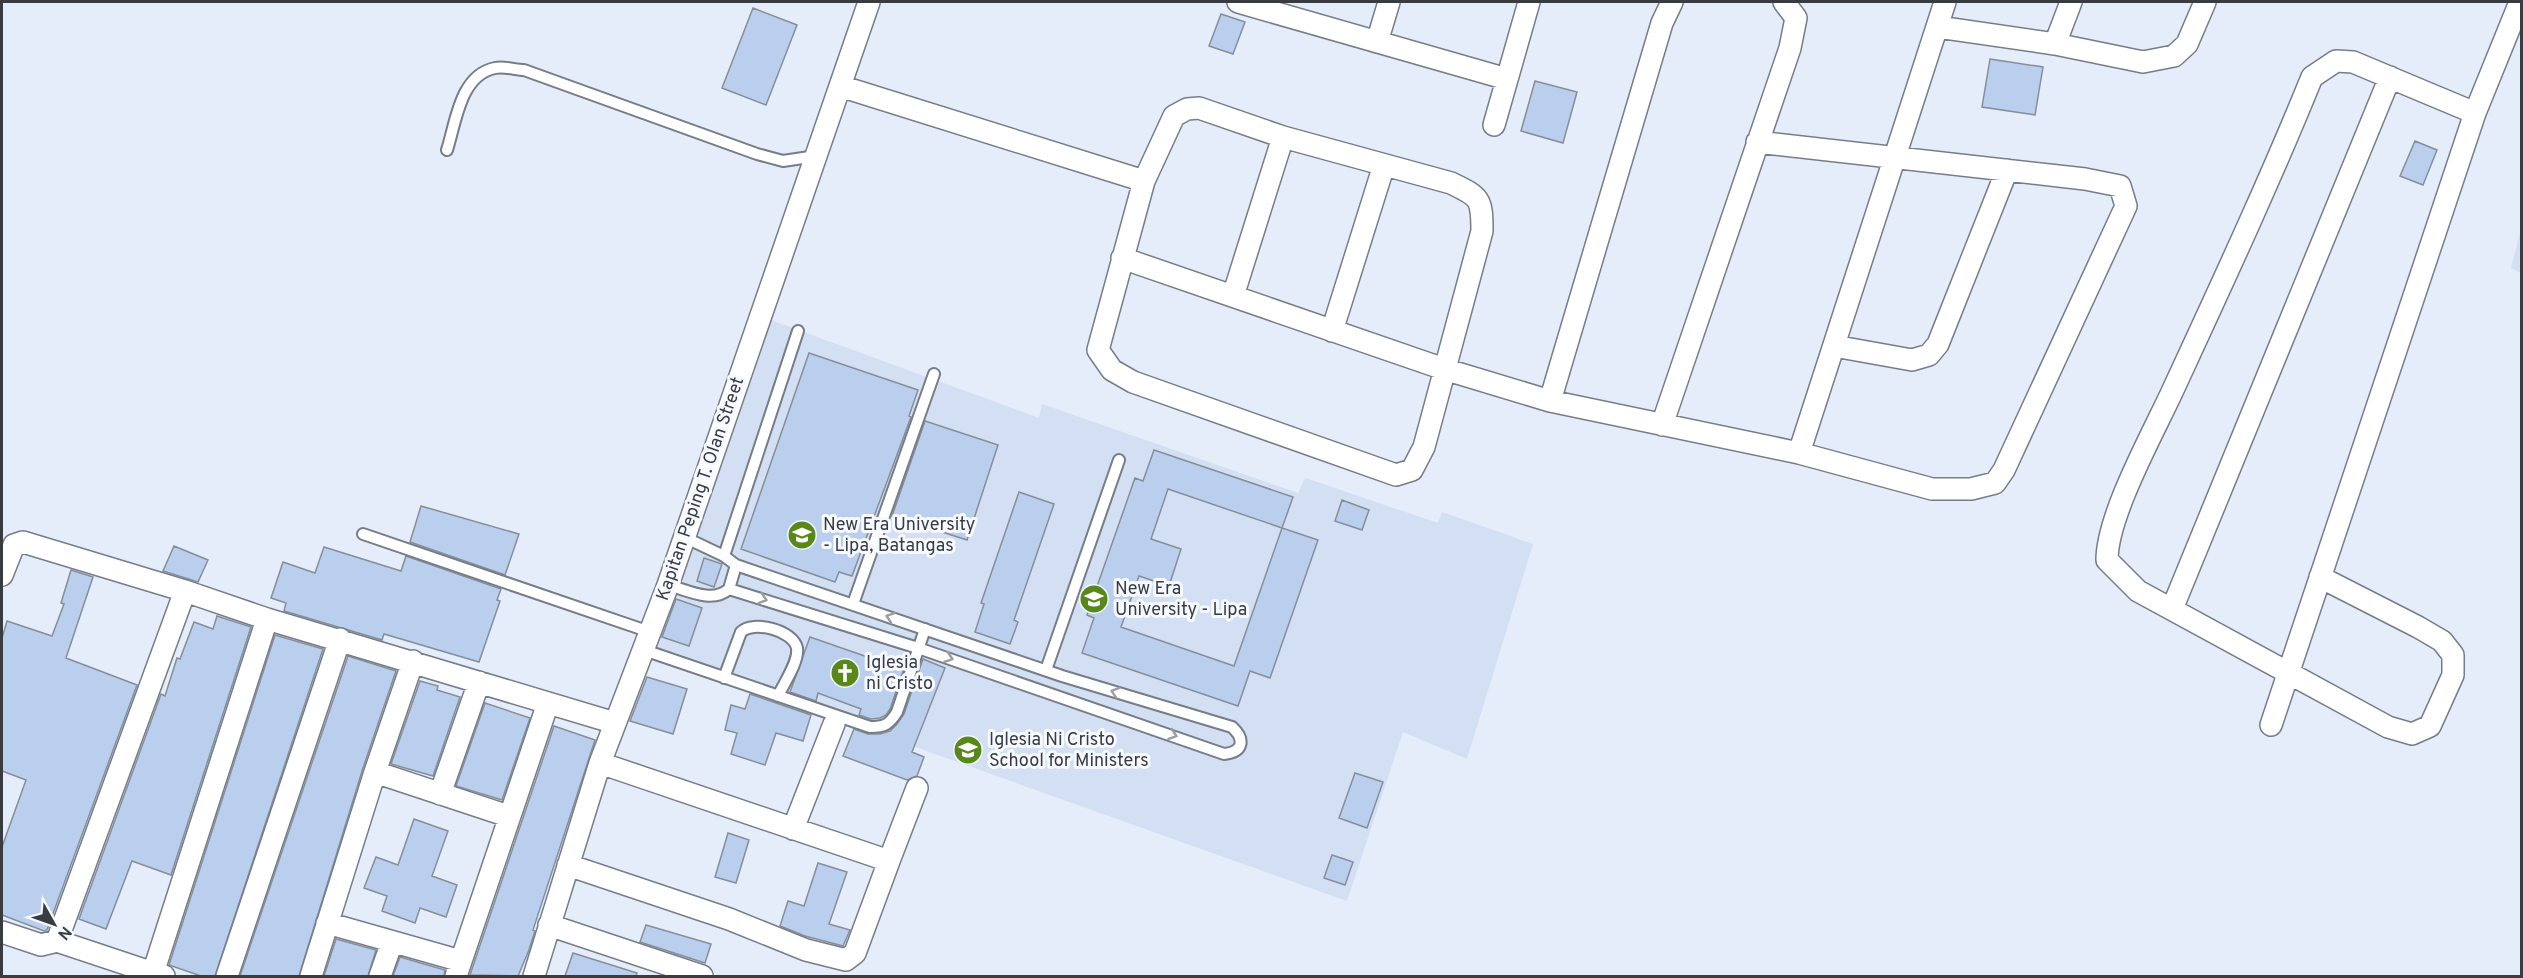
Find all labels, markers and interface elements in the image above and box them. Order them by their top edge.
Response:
street label: Kapitan Peping T. Olan Street [652,374,750,604]
place label: New Era University - Lipa, Batangas [823,514,975,558]
school or university icon: New Era University - Lipa, Batangas [786,519,818,551]
place label: New Era University - Lipa [1115,578,1247,622]
school or university icon: New Era University - Lipa [1078,583,1110,615]
one-way arrow [757,592,768,604]
one-way arrow [885,612,896,625]
one-way arrow [943,651,954,664]
place label: Iglesia ni Cristo [866,652,933,696]
church icon: Iglesia ni Cristo [829,657,861,689]
one-way arrow [1110,687,1121,699]
one-way arrow [1167,728,1178,741]
place label: Iglesia Ni Cristo School for Ministers [989,729,1149,773]
school or university icon: Iglesia Ni Cristo School for Ministers [952,734,984,766]
north arrow [24,894,84,954]
text: N [53,922,75,943]

